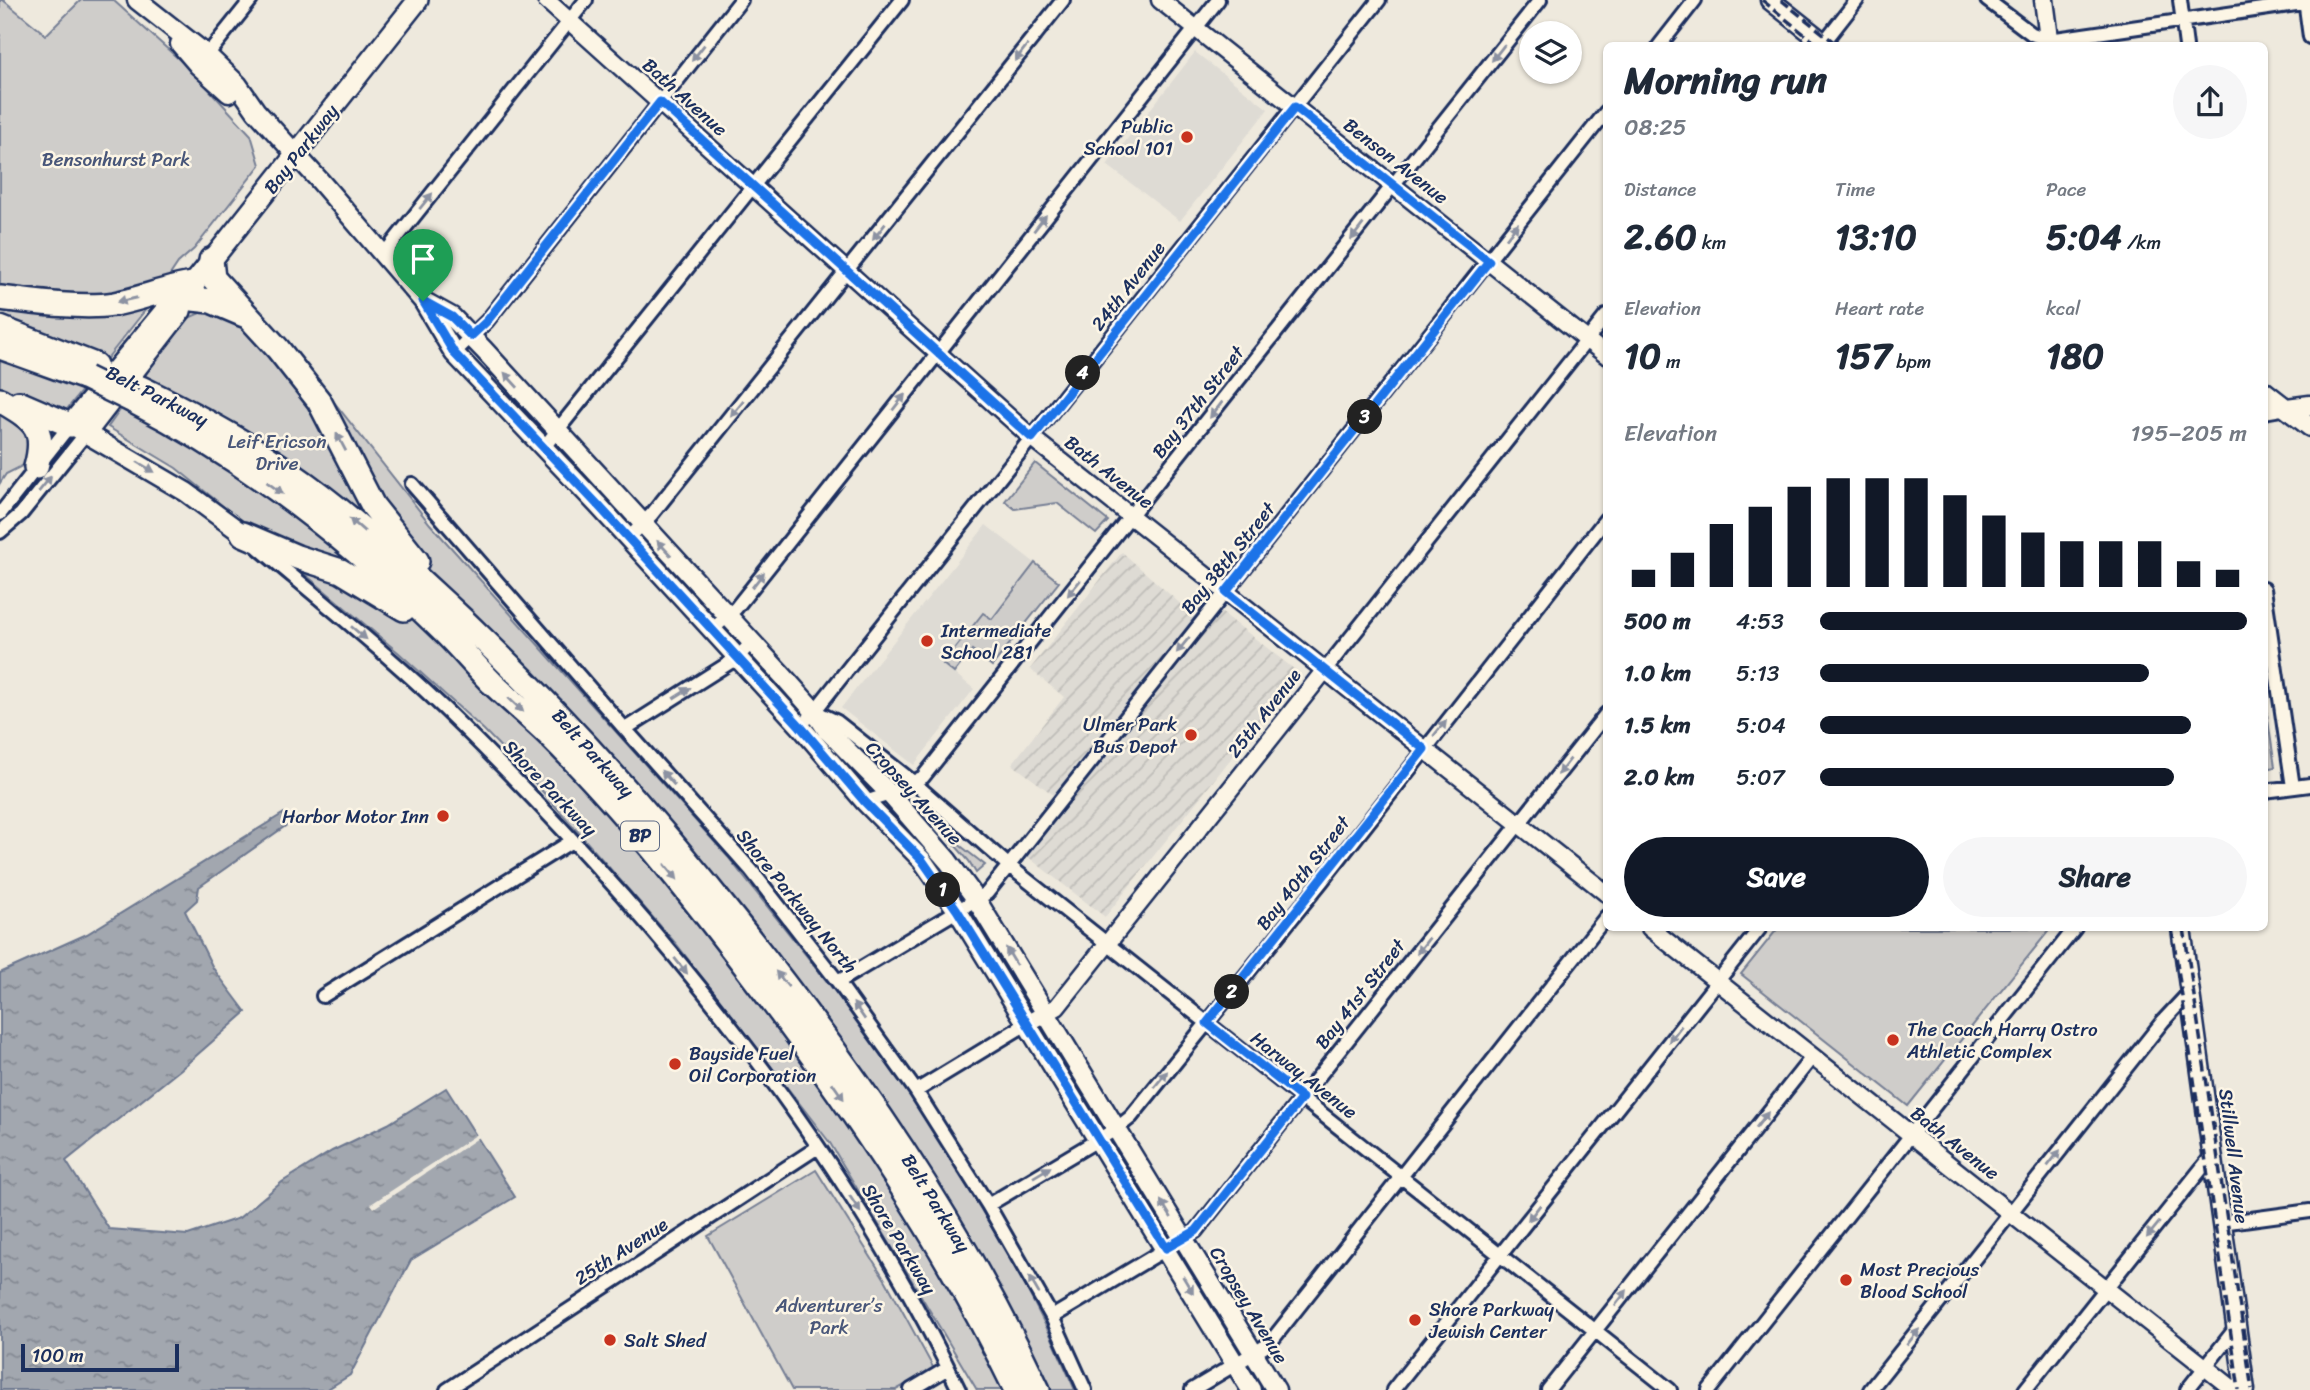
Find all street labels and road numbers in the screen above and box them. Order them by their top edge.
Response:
street label: Bath Avenue [635,49,736,145]
street label: Bay Parkway [255,96,347,201]
street label: Benson Avenue [1336,109,1456,213]
street label: 24th Avenue [1082,234,1174,338]
street label: Bay 37th Street [1143,337,1254,466]
street label: Belt Parkway [100,356,214,436]
street label: Bath Avenue [1057,426,1161,518]
street label: Bay 38th Street [1172,493,1285,621]
street label: 25th Avenue [1218,661,1310,765]
street label: Belt Parkway [543,701,643,806]
street label: Shore Parkway [495,732,605,845]
street label: Cropsey Avenue [857,733,971,853]
street label: Bay 40th Street [1247,807,1360,938]
street label: Shore Parkway North [728,821,866,981]
road number: BP [621,822,659,850]
street label: Bay 41st Street [1306,930,1415,1057]
street label: Harway Avenue [1243,1022,1365,1128]
street label: Stillwell Avenue [2209,1087,2259,1226]
street label: Bath Avenue [1903,1097,2007,1189]
street label: Belt Parkway [892,1147,980,1259]
street label: Shore Parkway [853,1177,945,1301]
street label: 25th Avenue [567,1208,675,1294]
street label: Cropsey Avenue [1201,1240,1297,1370]

